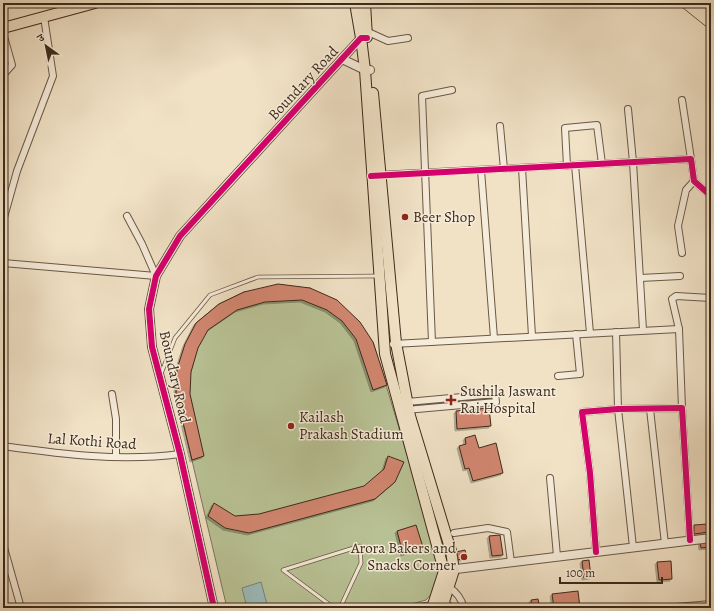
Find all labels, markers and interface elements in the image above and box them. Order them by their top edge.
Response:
north arrow [26,26,66,66]
text: उ [34,29,48,46]
street label: Boundary Road [263,41,343,124]
place label: Beer Shop [413,207,475,227]
marker: Beer Shop [400,212,410,222]
street label: Boundary Road [155,329,196,426]
place label: Sushila Jaswant Rai Hospital [460,381,556,418]
marker: Sushila Jaswant Rai Hospital [445,394,457,406]
place label: Kailash Prakash Stadium [299,407,404,444]
marker: Kailash Prakash Stadium [286,421,296,431]
street label: Lal Kothi Road [47,428,138,454]
place label: Arora Bakers and Snacks Corner [350,538,457,575]
marker: Arora Bakers and Snacks Corner [459,552,469,562]
scale bar [560,559,662,585]
text: 100 m [566,565,595,581]

